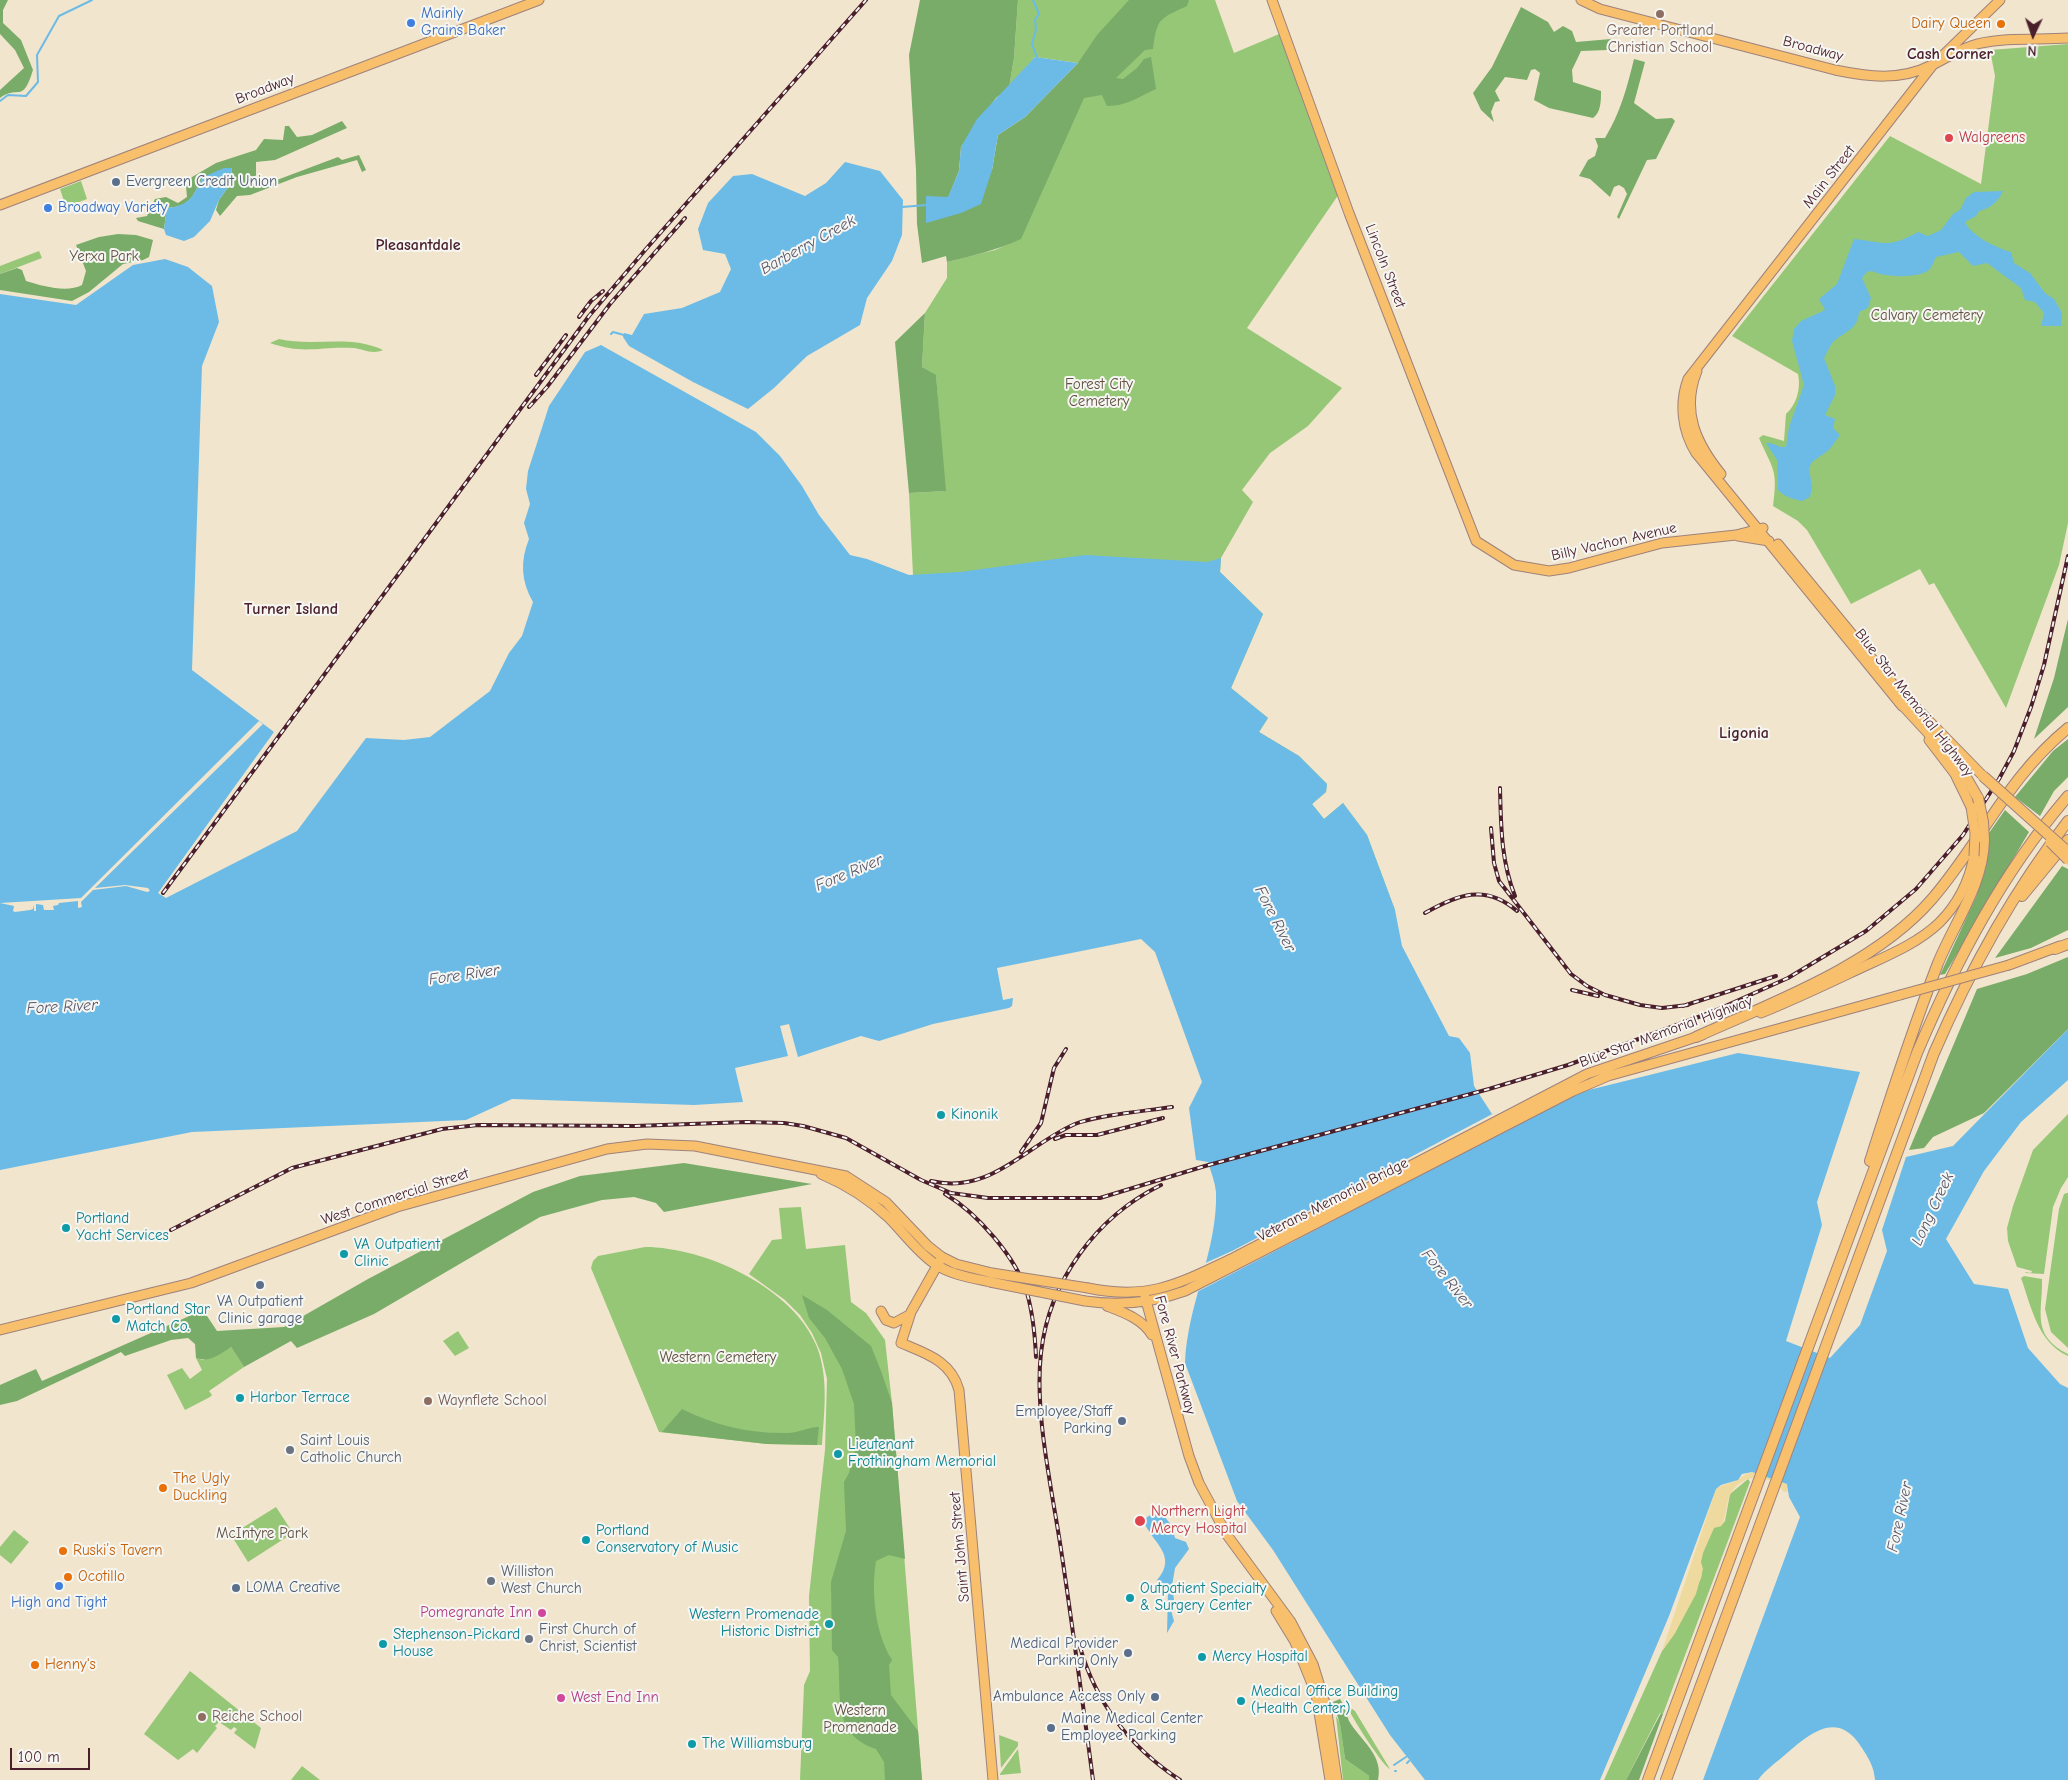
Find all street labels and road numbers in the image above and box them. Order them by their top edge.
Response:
street label: Broadway [1781,32,1845,66]
street label: Broadway [233,70,297,108]
street label: Main Street [1799,142,1859,212]
street label: Lincoln Street [1361,221,1409,311]
street label: Billy Vachon Avenue [1550,519,1678,565]
street label: Blue Star Memorial Highway [1851,625,1977,781]
street label: Blue Star Memorial Highway [1577,992,1755,1072]
street label: Veterans Memorial Bridge [1255,1154,1411,1246]
street label: West Commercial Street [319,1165,471,1229]
street label: Fore River Parkway [1150,1293,1200,1417]
street label: Saint John Street [946,1491,974,1603]

